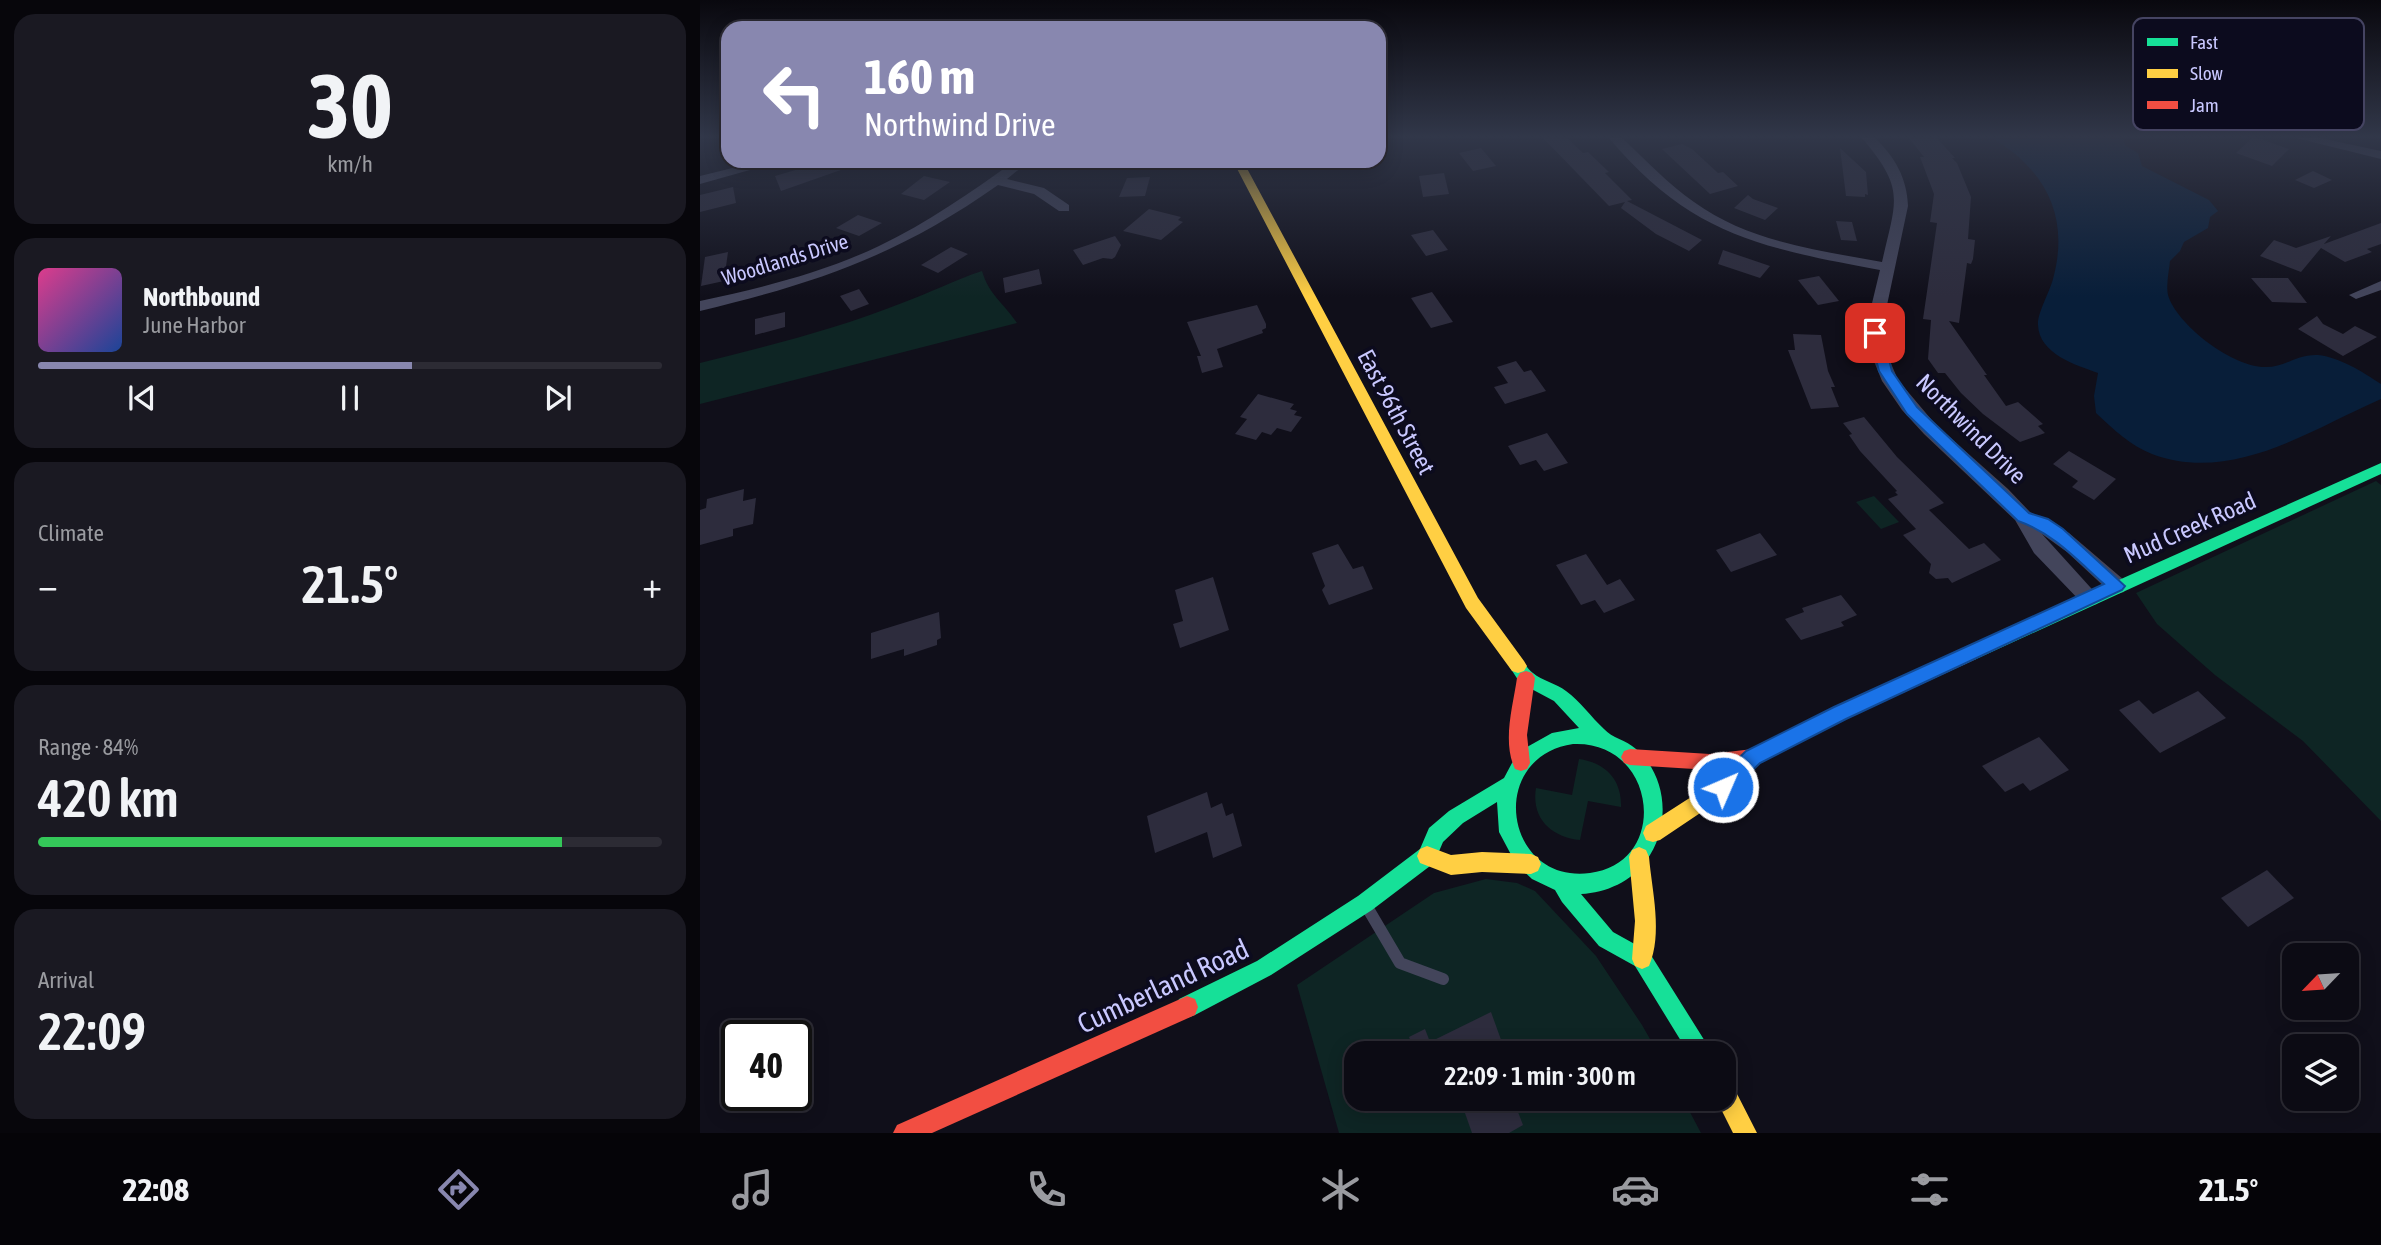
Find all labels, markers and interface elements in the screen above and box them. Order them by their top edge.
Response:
legend [2133,18,2364,130]
text: Fast [2190,31,2218,53]
text: 160 m [864,48,975,104]
icon: left [749,49,840,140]
text: 30 [307,53,393,157]
text: Slow [2190,62,2224,84]
text: Jam [2190,94,2219,116]
text: Northwind Drive [864,106,1055,143]
text: km/h [327,151,373,177]
street label: Woodlands Drive [719,228,851,290]
text: Northbound [143,282,260,312]
pin [1845,303,1905,363]
text: June Harbor [143,312,246,338]
icon: arrive [1856,314,1894,352]
street label: East 96th Street [1352,345,1441,479]
street label: Northwind Drive [1911,368,2032,489]
icon: previous [123,379,161,417]
icon: pause [331,379,369,417]
icon: next [539,379,577,417]
street label: Mud Creek Road [2120,486,2260,569]
text: Climate [38,520,104,546]
text: 21.5° [302,554,398,614]
text: − [38,563,58,606]
text: + [642,563,662,606]
text: Range · 84% [38,734,138,760]
position arrow [1686,750,1760,824]
text: 420 km [38,768,179,828]
street label: Cumberland Road [1072,932,1254,1040]
north arrow [2282,943,2359,1020]
map controls [2282,943,2359,1111]
text: Arrival [38,967,94,993]
text: 22:09 [38,1001,146,1061]
speed limit sign: 40 [721,1020,812,1111]
button: layers [2282,1034,2359,1111]
text: 22:09 · 1 min · 300 m [1444,1061,1636,1091]
icon: directions [434,1165,483,1214]
icon: music [728,1165,777,1214]
icon: phone [1022,1165,1071,1214]
icon: climate [1316,1165,1365,1214]
icon: car [1611,1165,1660,1214]
icon: filters [1905,1165,1954,1214]
text: 22:08 [123,1171,189,1208]
text: 21.5° [2199,1171,2258,1208]

